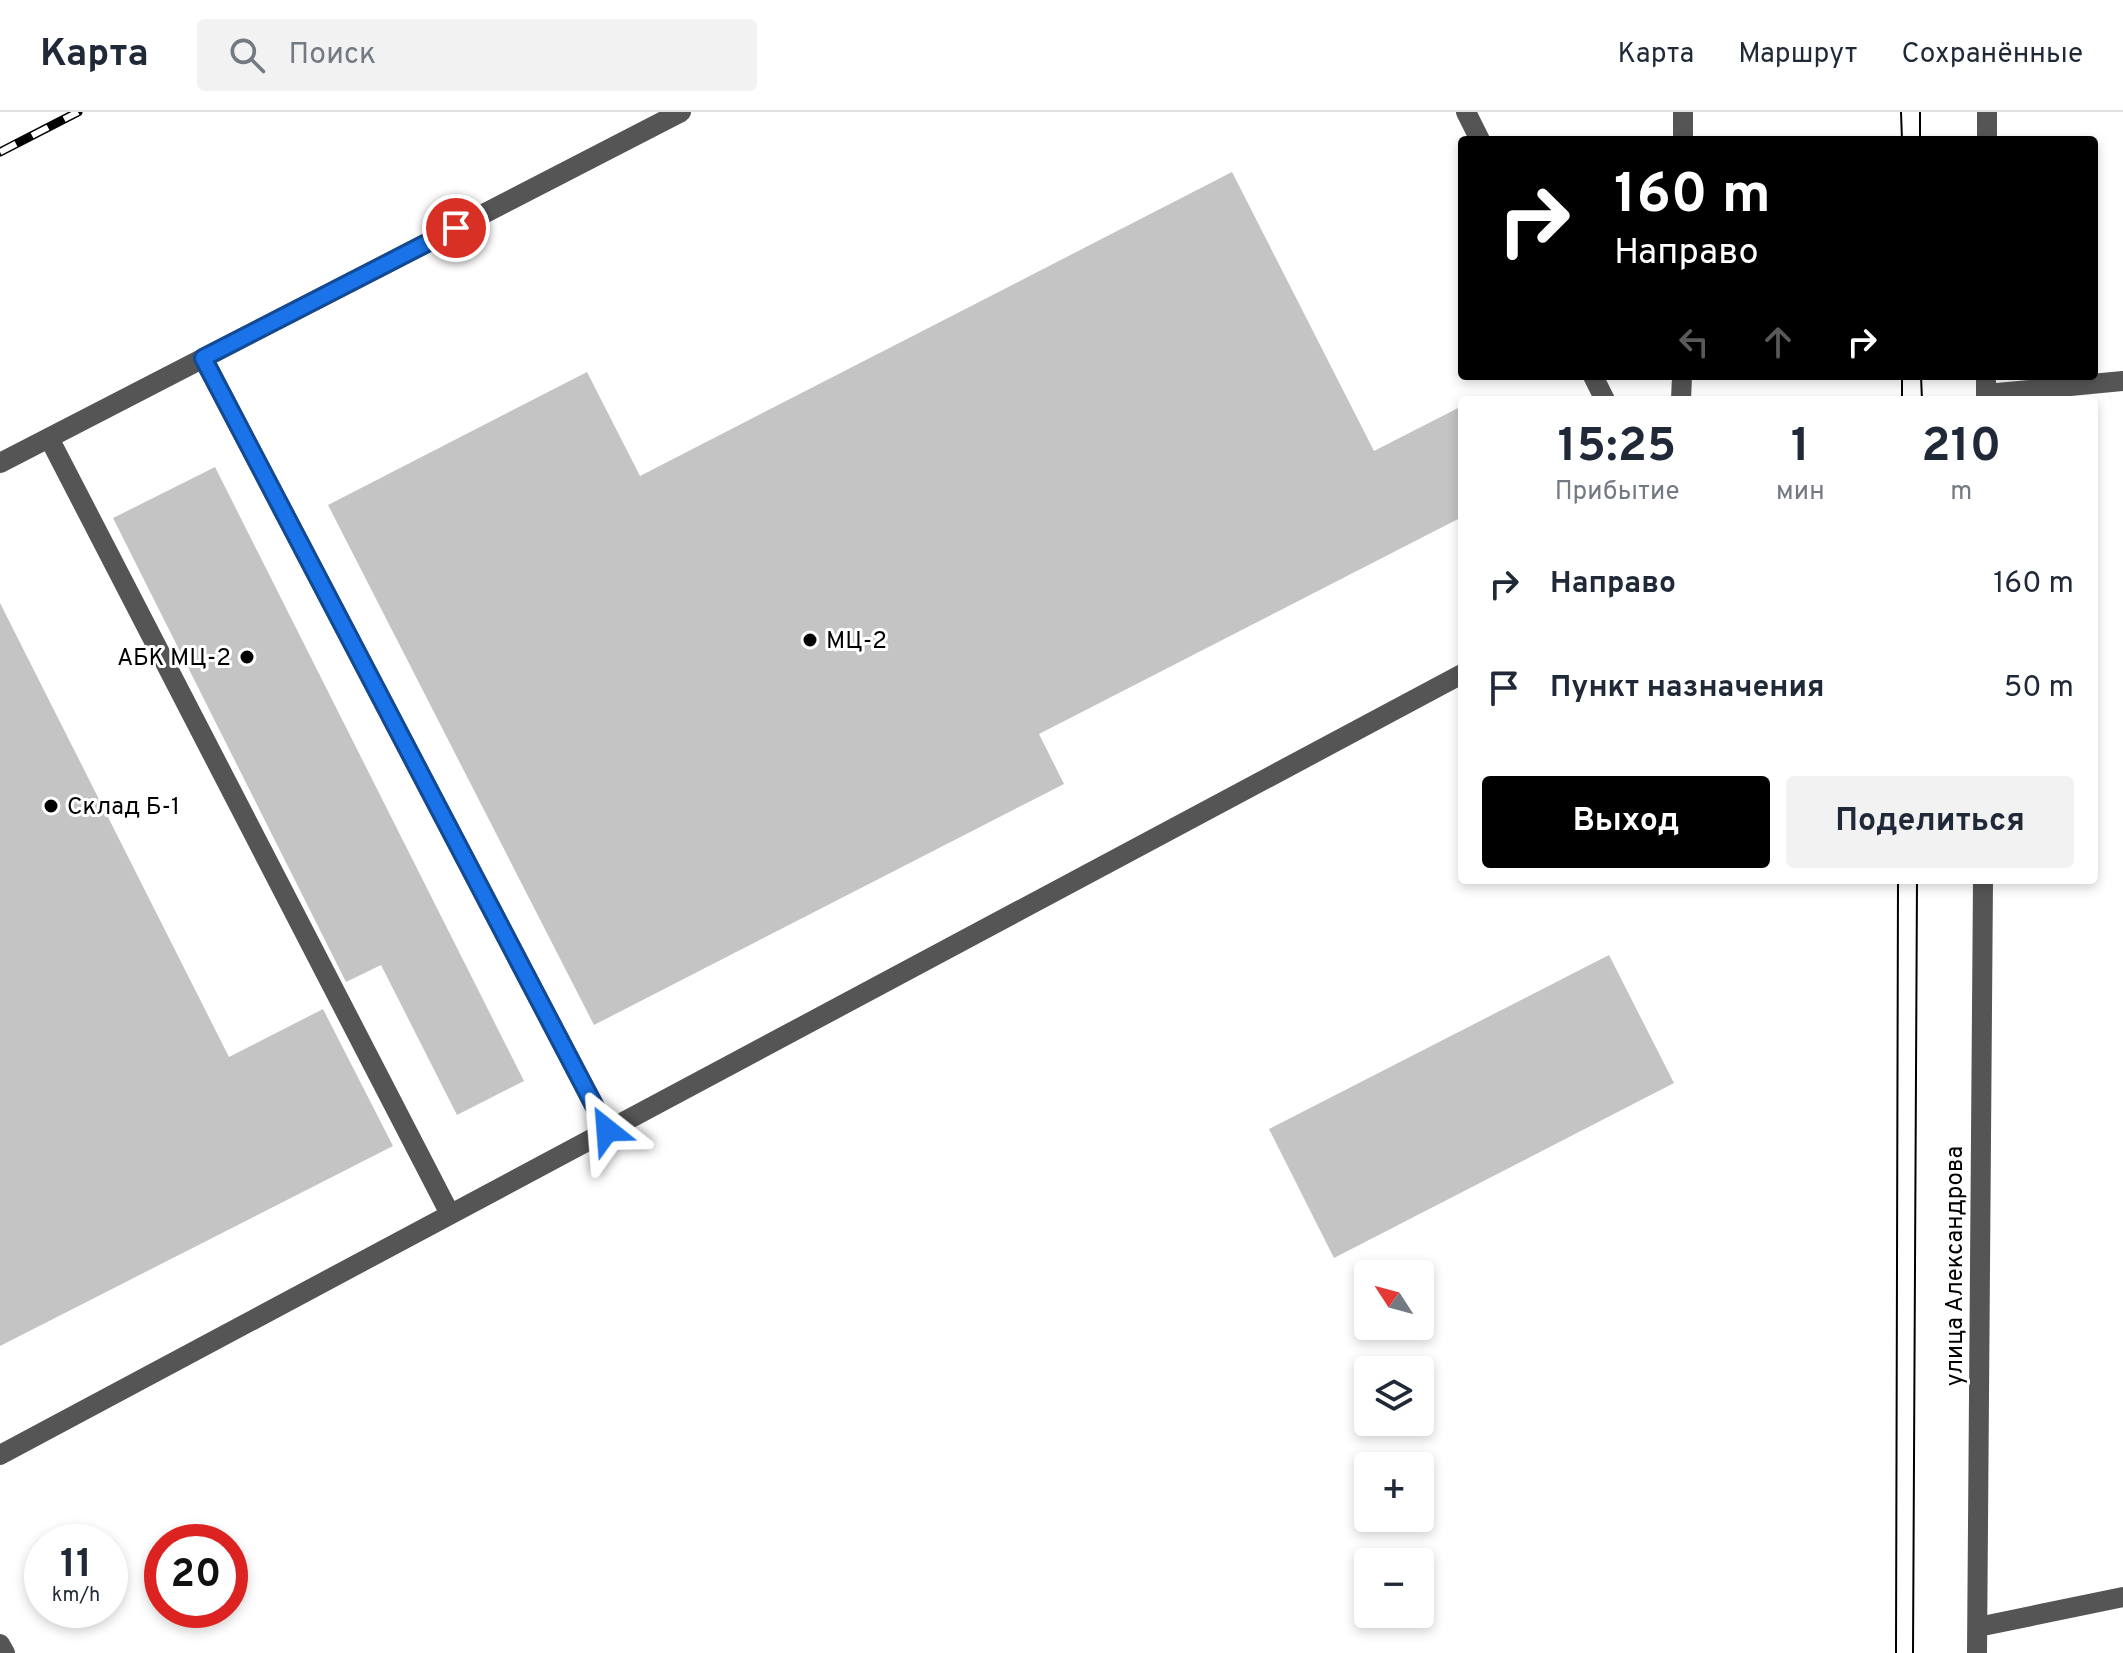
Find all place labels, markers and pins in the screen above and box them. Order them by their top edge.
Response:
pin [422,194,490,262]
place label: МЦ-2 [826,627,887,657]
marker: МЦ-2 [801,631,819,649]
place label: АБК МЦ-2 [117,644,231,674]
marker: АБК МЦ-2 [238,648,256,666]
place label: Склад Б-1 [67,793,180,823]
marker: Склад Б-1 [42,797,60,815]

